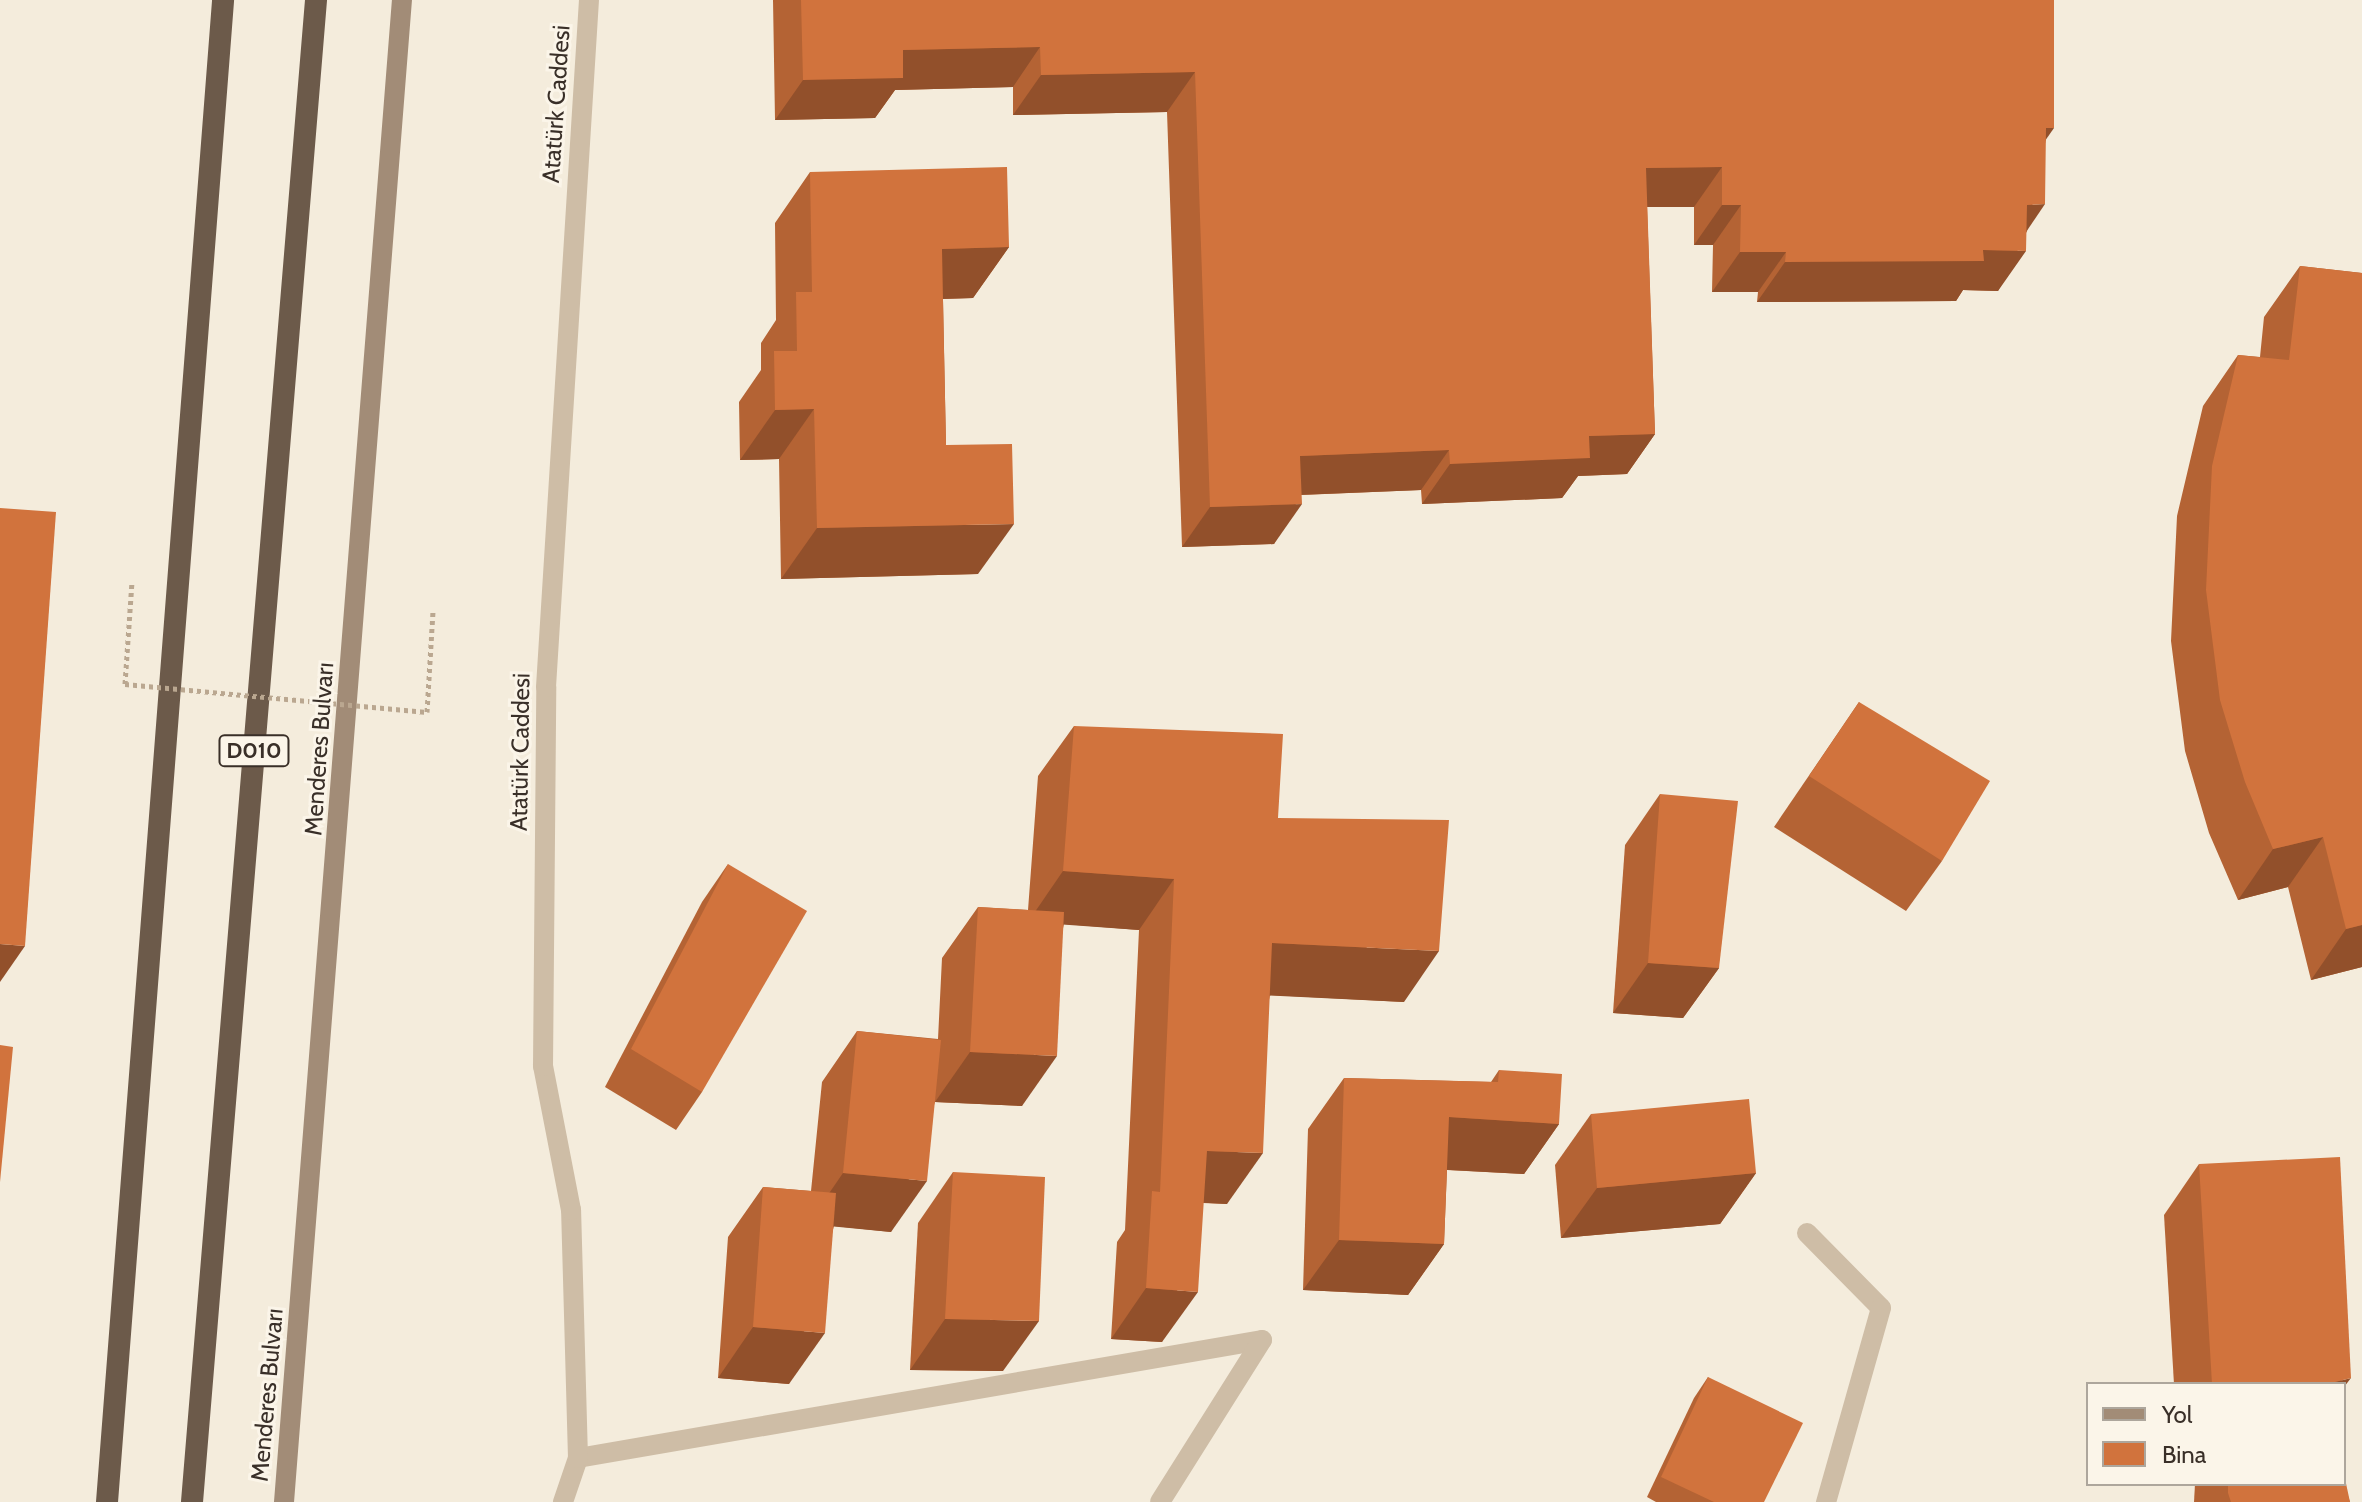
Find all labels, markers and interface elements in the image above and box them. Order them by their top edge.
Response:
street label: Atatürk Caddesi [536,24,576,184]
street label: Menderes Bulvarı [299,661,339,837]
street label: Atatürk Caddesi [504,673,536,831]
road number: D010 [218,733,290,769]
street label: Menderes Bulvarı [245,1307,289,1483]
legend [2086,1382,2346,1486]
text: Yol [2162,1400,2192,1429]
text: Bina [2162,1440,2206,1469]

